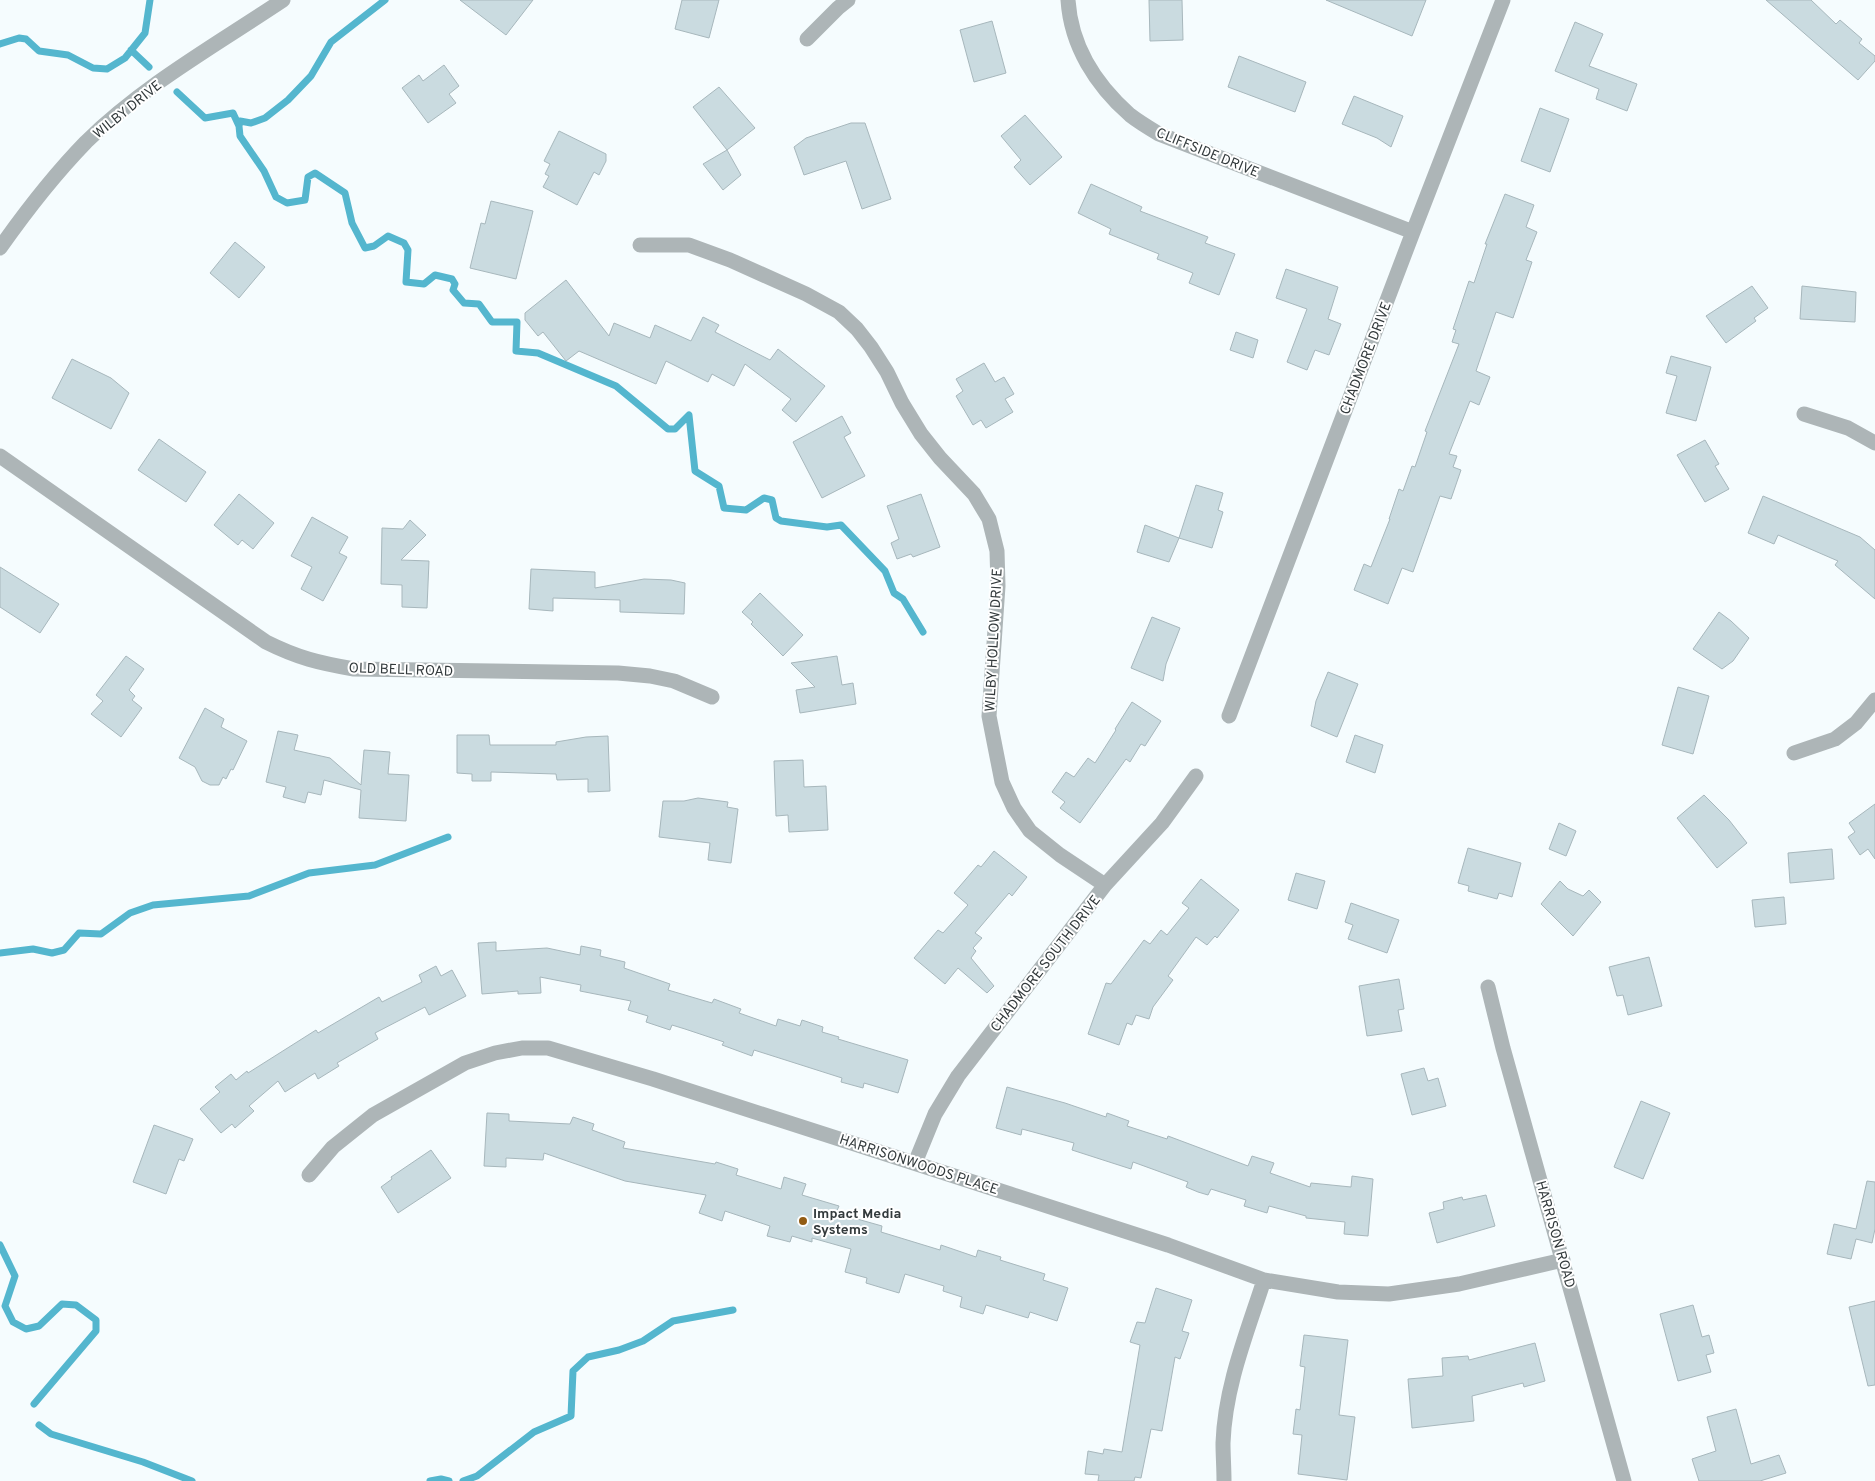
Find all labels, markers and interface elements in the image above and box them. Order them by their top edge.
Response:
street label: WILBY DRIVE [90,77,166,143]
street label: CLIFFSIDE DRIVE [1153,125,1261,182]
street label: CHADMORE DRIVE [1337,300,1396,417]
street label: WILBY HOLLOW DRIVE [982,568,1007,712]
street label: OLD BELL ROAD [348,660,454,681]
street label: CHADMORE SOUTH DRIVE [987,892,1105,1036]
street label: HARRISONWOODS PLACE [837,1132,1000,1199]
street label: HARRISON ROAD [1531,1179,1578,1290]
place label: Impact Media Systems [813,1206,901,1239]
marker: Impact Media Systems [797,1215,809,1227]

